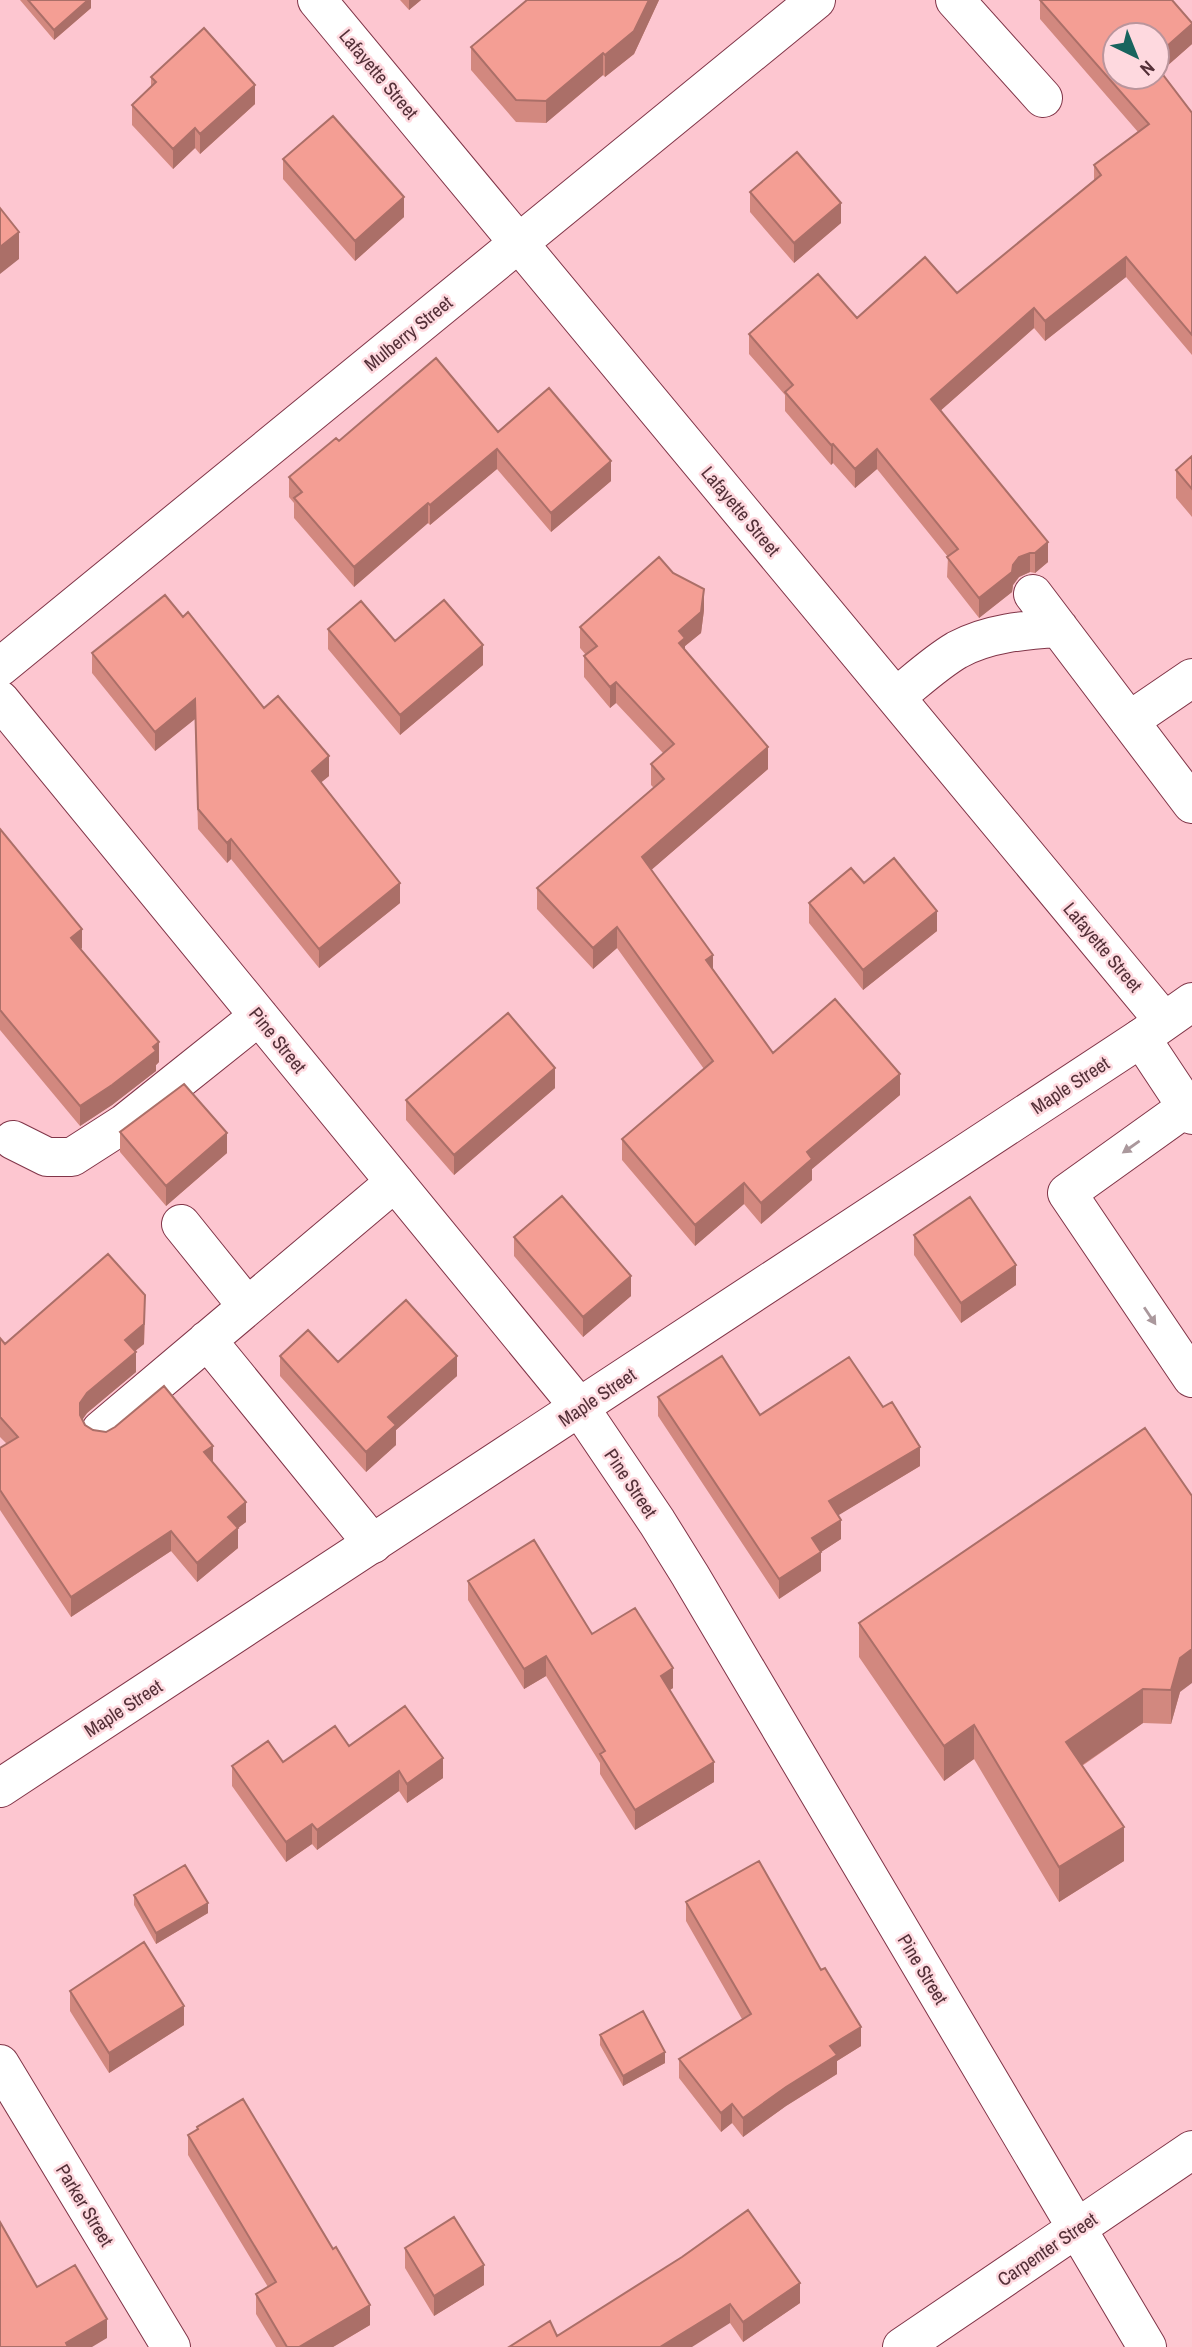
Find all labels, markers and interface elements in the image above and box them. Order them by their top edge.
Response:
north arrow [1101,21,1171,91]
street label: Lafayette Street [334,24,425,125]
text: N [1135,55,1161,82]
street label: Mulberry Street [358,289,458,377]
street label: Lafayette Street [696,461,787,562]
street label: Lafayette Street [1058,897,1149,998]
street label: Pine Street [243,1002,313,1079]
street label: Maple Street [1026,1050,1115,1120]
one-way arrow [1122,1140,1140,1154]
one-way arrow [1143,1307,1157,1325]
street label: Maple Street [553,1361,641,1432]
street label: Pine Street [598,1443,664,1523]
street label: Maple Street [79,1673,168,1743]
street label: Pine Street [892,1929,955,2010]
street label: Parker Street [50,2159,120,2252]
street label: Carpenter Street [992,2206,1103,2292]

